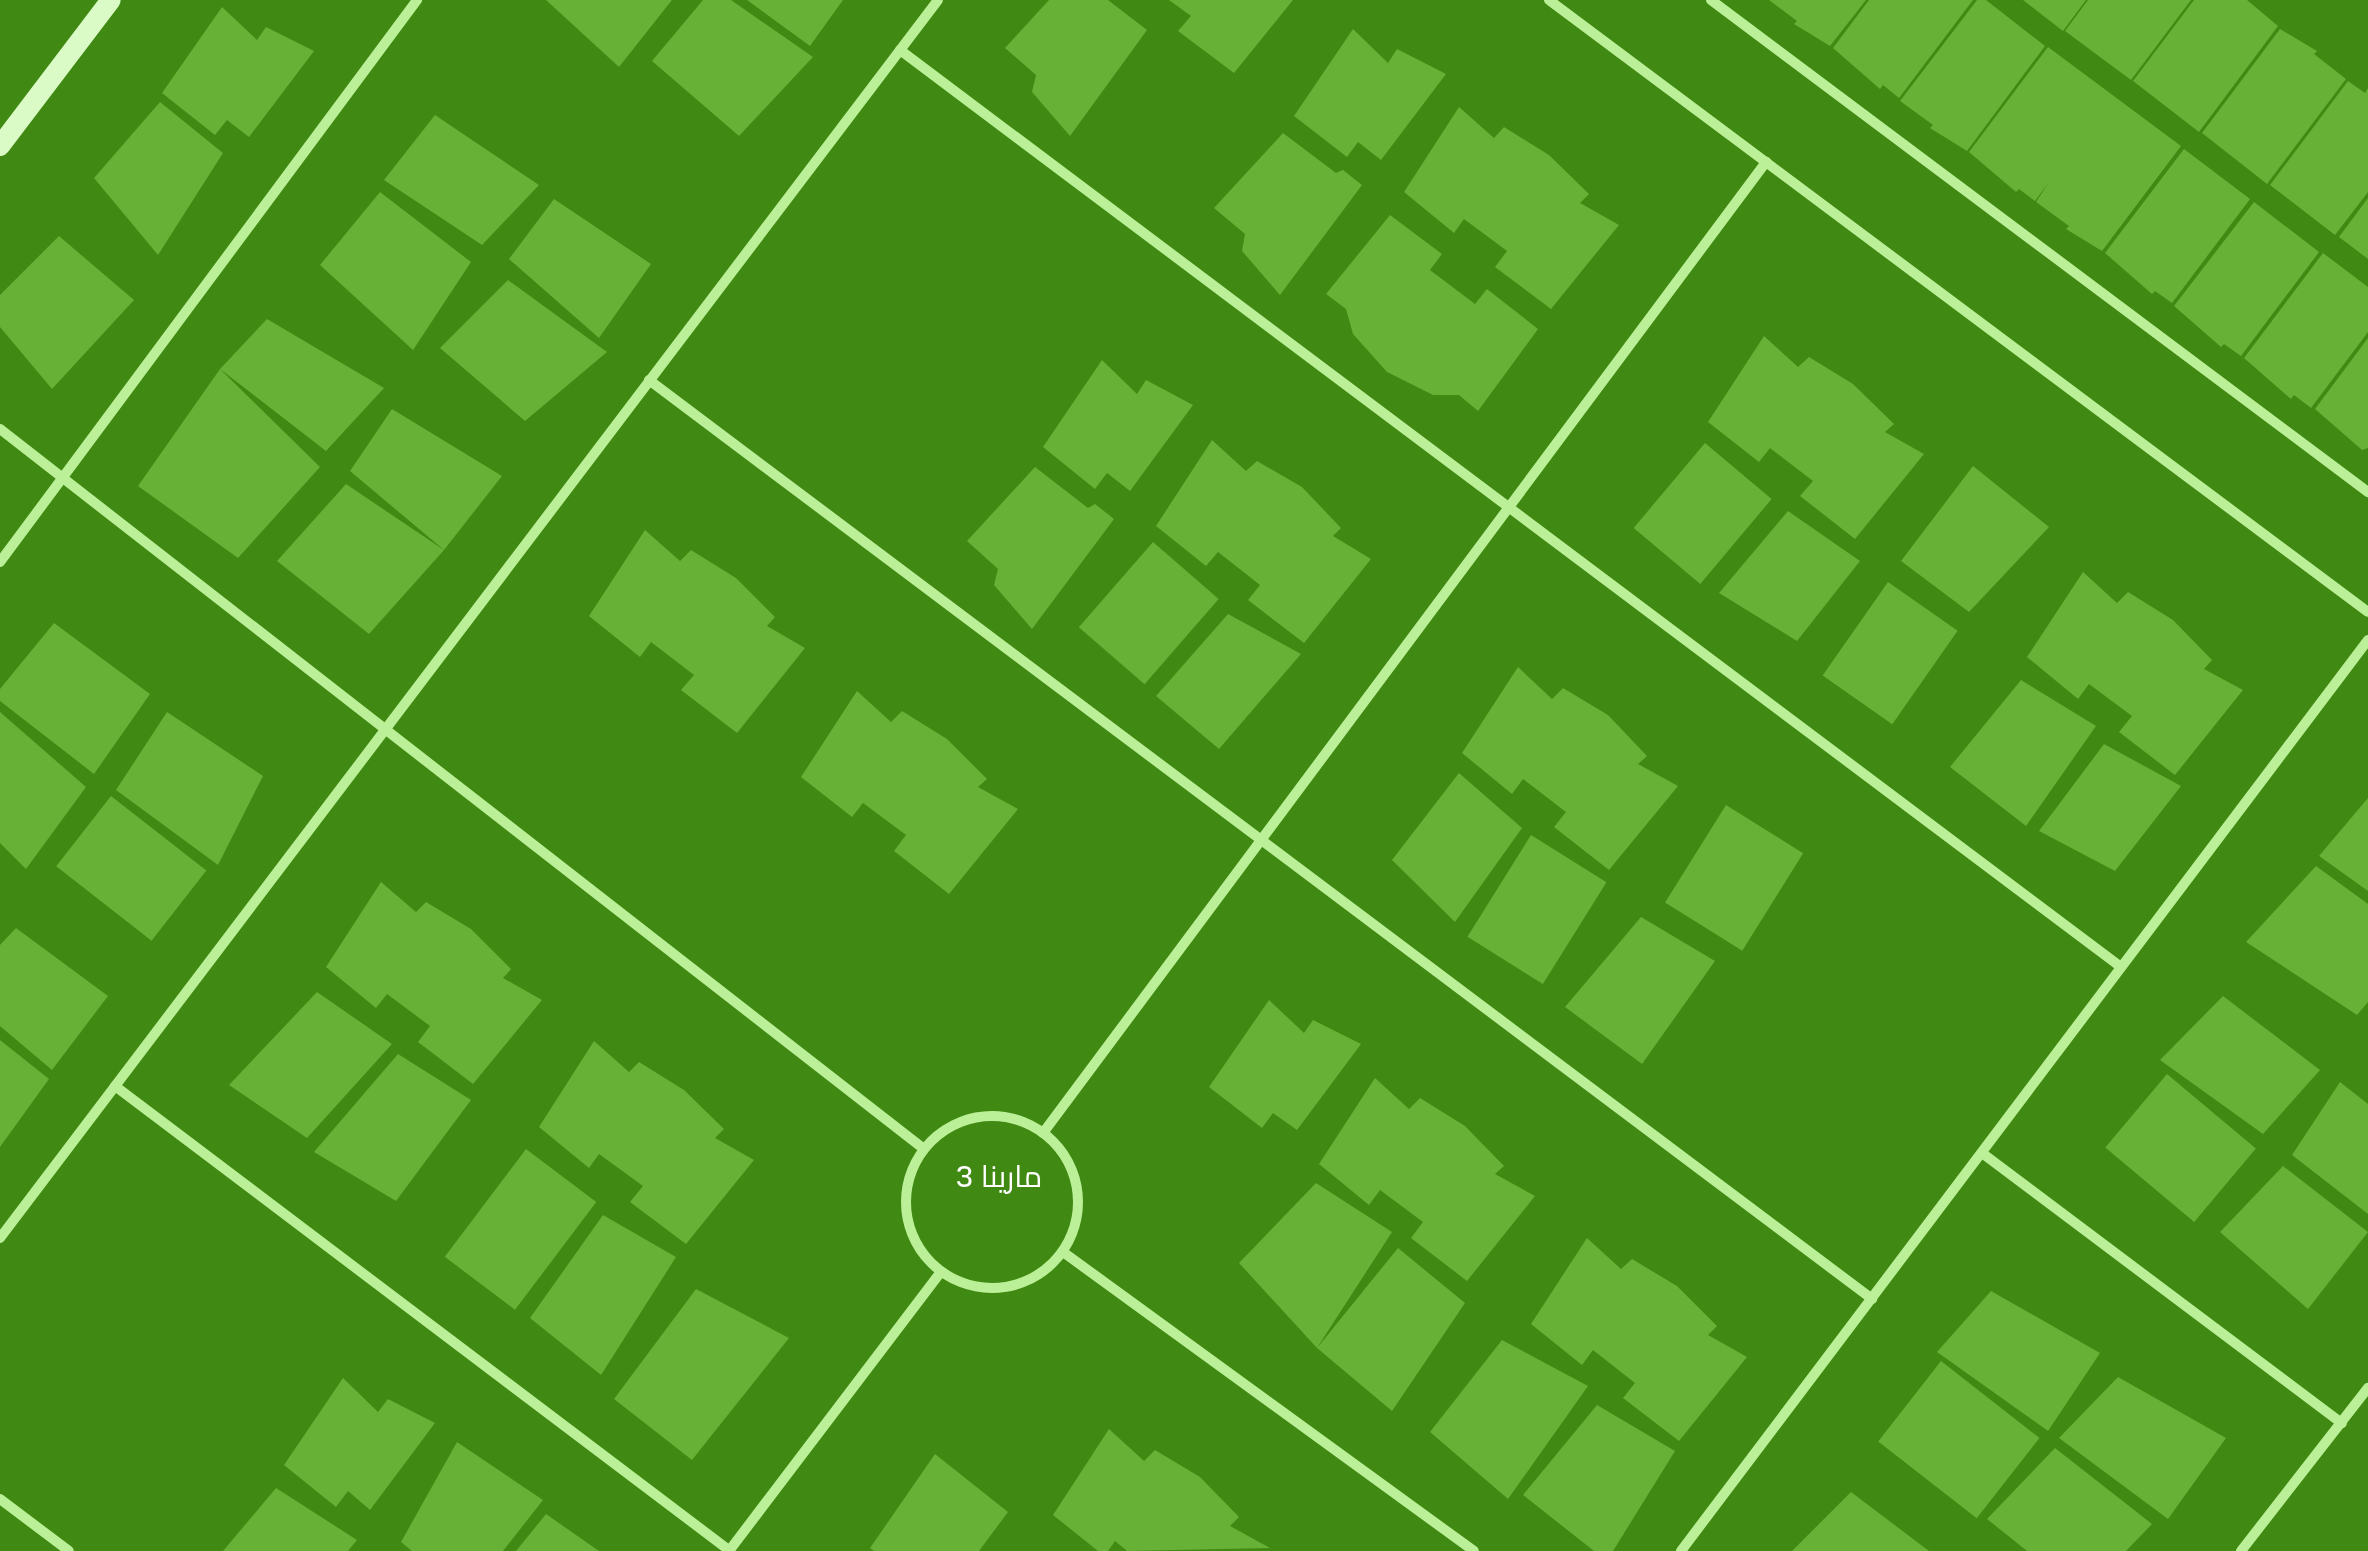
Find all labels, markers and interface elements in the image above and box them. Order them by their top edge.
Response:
district label: مارینا 3 [956,1158,1042,1194]

